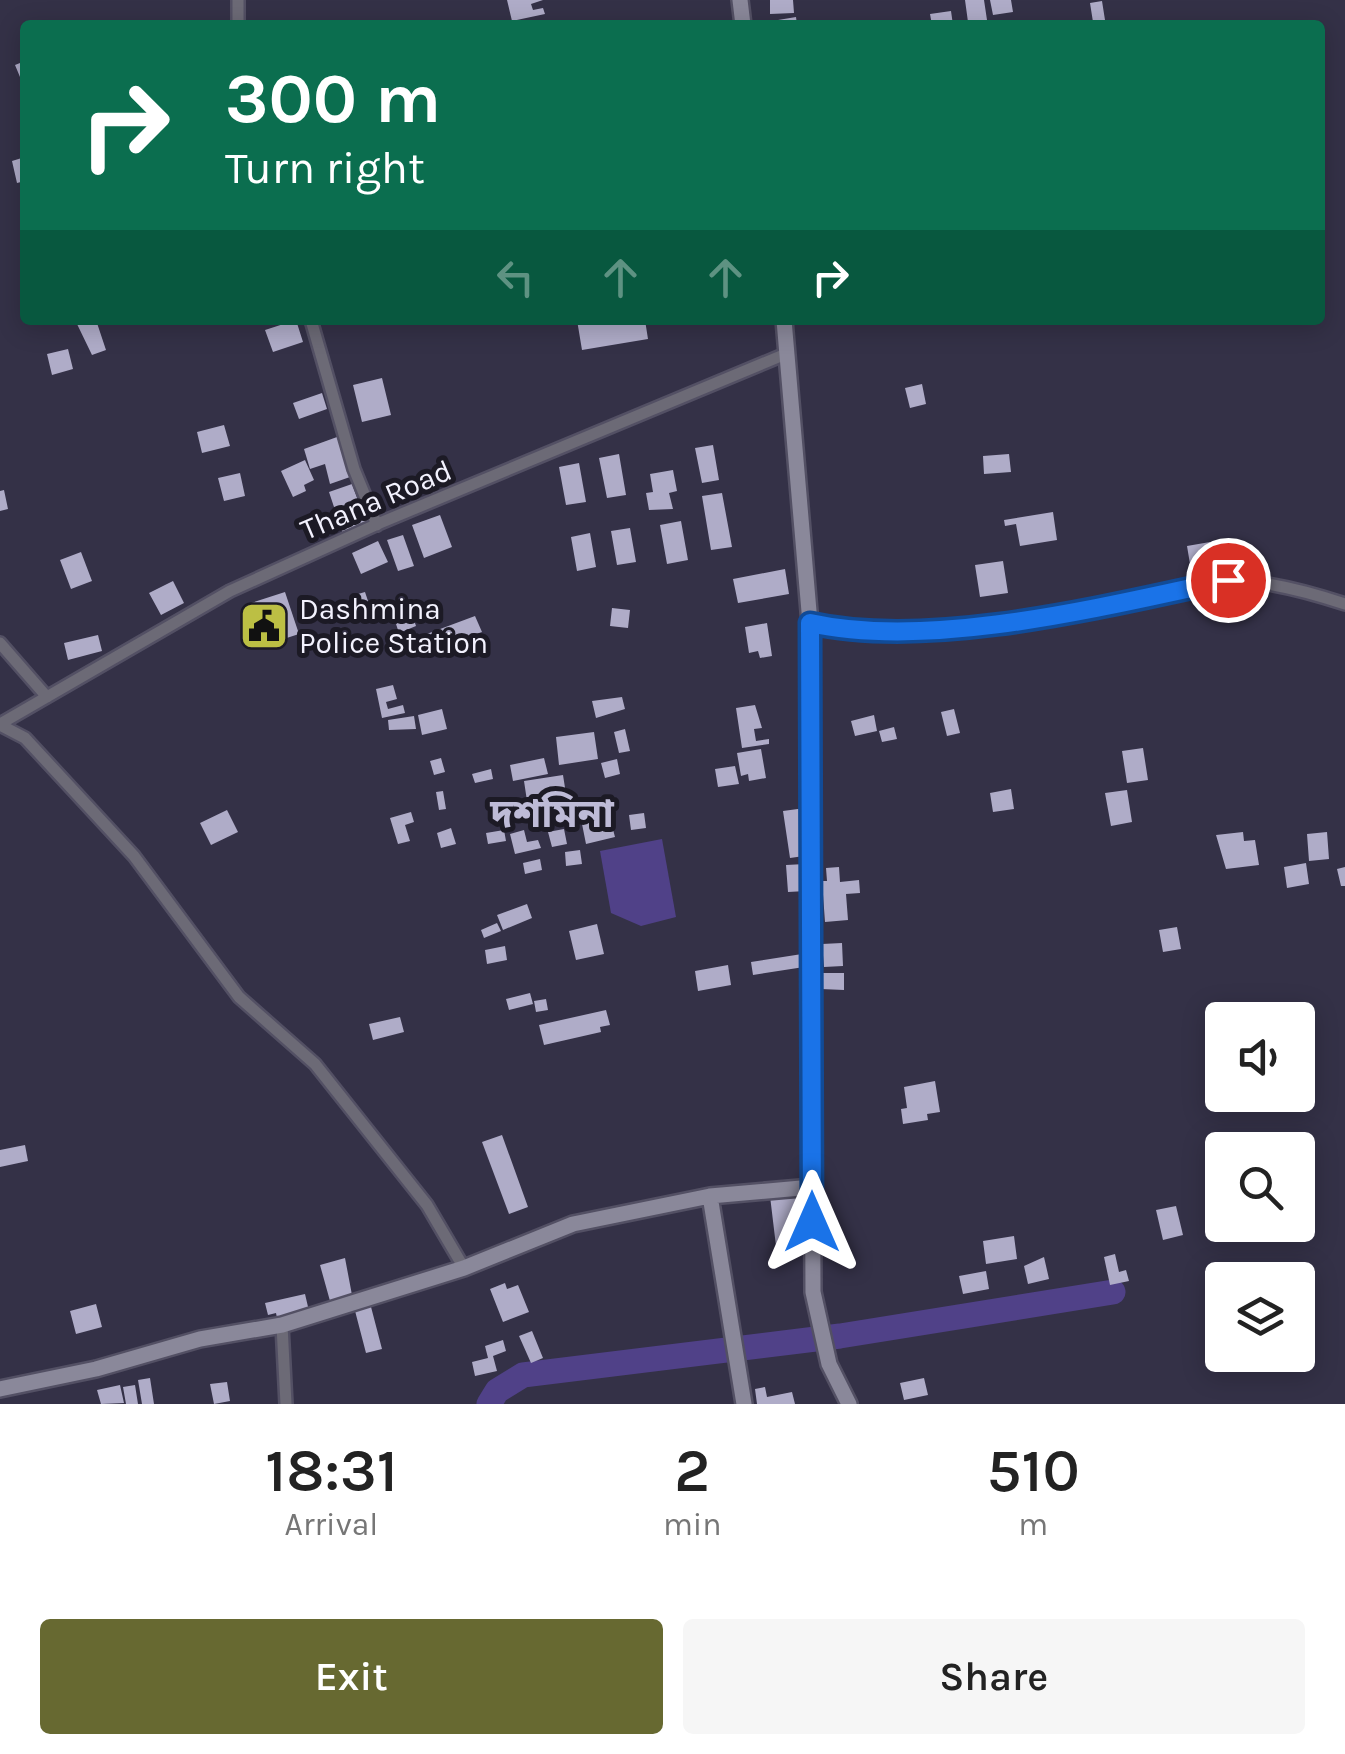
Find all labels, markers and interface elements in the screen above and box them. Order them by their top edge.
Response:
text: 300 m [225,58,441,140]
icon: right [60,60,190,190]
text: Turn right [225,142,425,194]
icon: left [488,250,543,305]
icon: ahead [593,250,648,305]
icon: ahead [698,250,753,305]
icon: right [803,250,858,305]
street label: Thana Road [295,452,457,548]
pin [1186,538,1271,623]
icon: arrive [1201,553,1256,608]
place label: Dashmina Police Station [299,591,488,661]
public building icon: Dashmina Police Station [238,600,290,652]
district label: দশমিনা [489,790,614,837]
map controls [1205,1002,1315,1372]
button: sound [1205,1002,1315,1112]
button: search [1205,1132,1315,1242]
position arrow [760,1170,864,1274]
button: layers [1205,1262,1315,1372]
text: 18:31 [265,1436,398,1506]
text: 2 [674,1436,710,1506]
text: 510 [987,1436,1080,1506]
text: Arrival [285,1506,378,1543]
text: min [663,1506,722,1543]
text: m [1018,1506,1048,1543]
button: Exit [40,1619,663,1734]
button: Share [683,1619,1305,1734]

